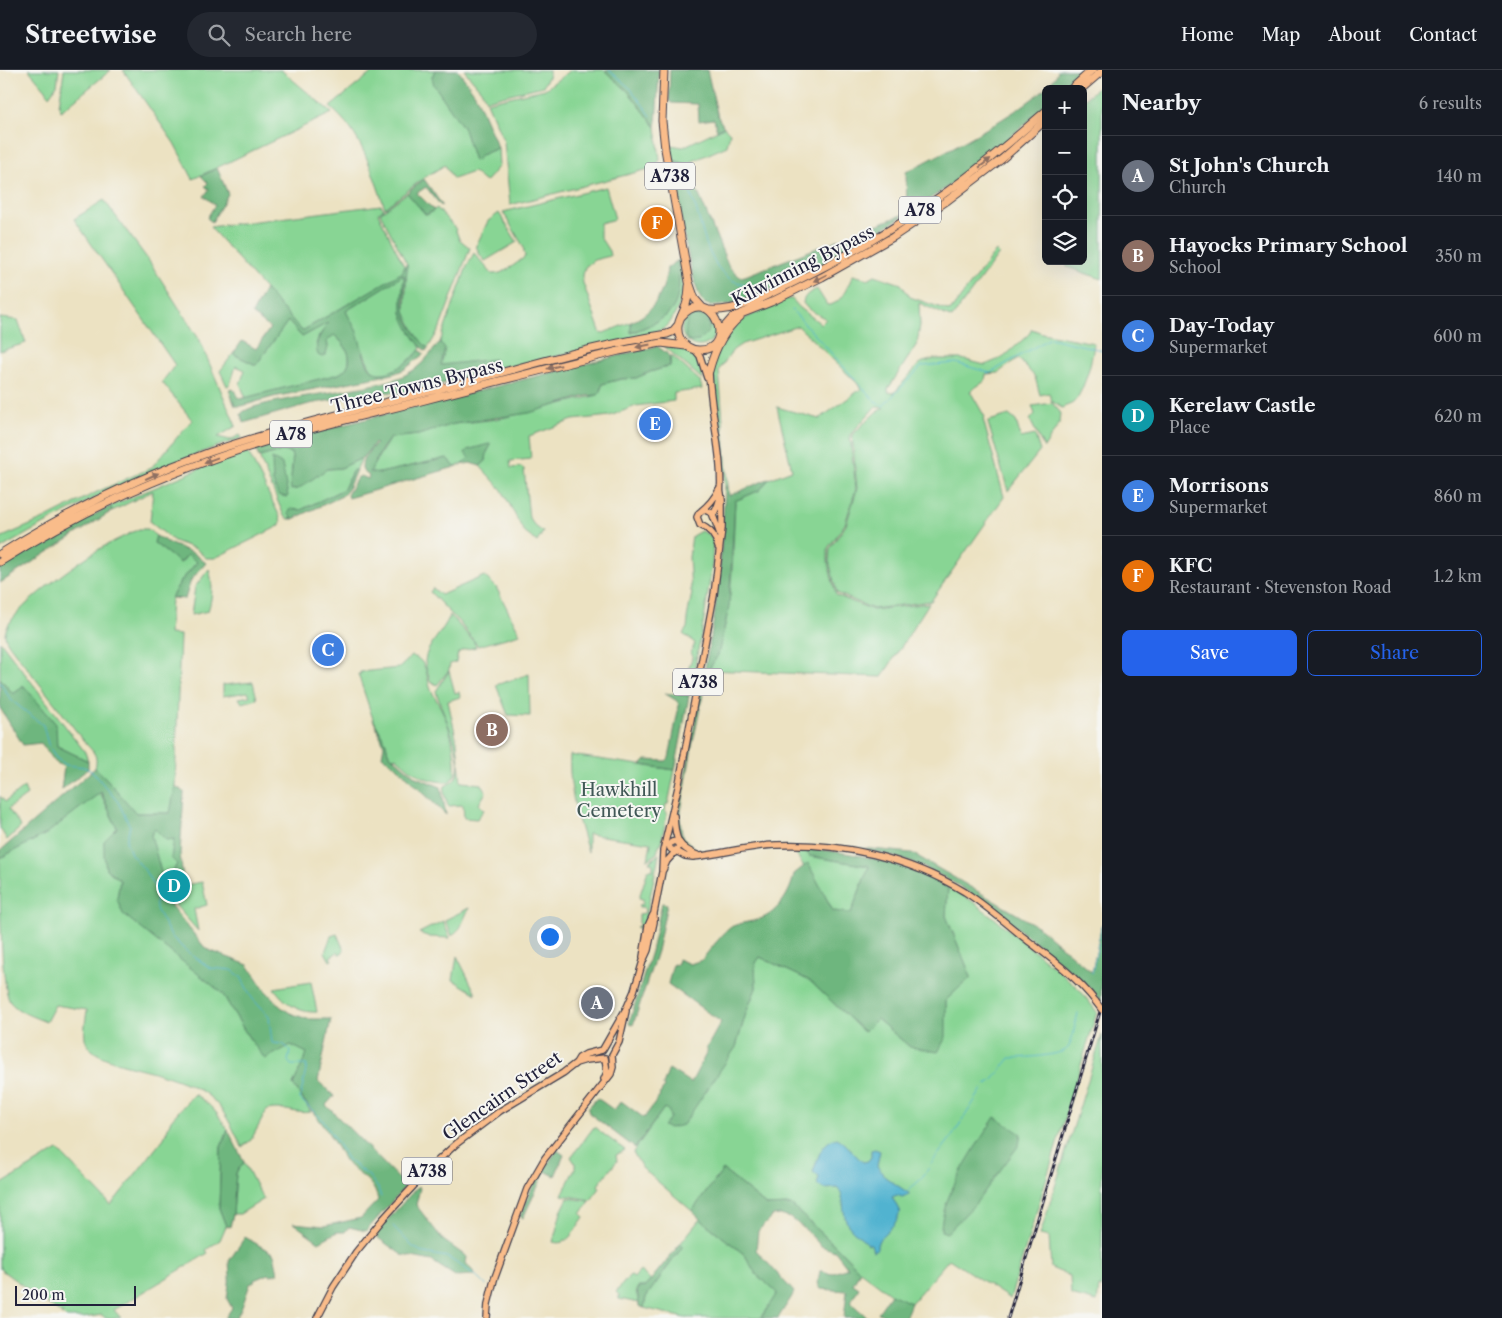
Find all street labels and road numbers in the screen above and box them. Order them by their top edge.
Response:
road number: A738 [645,162,695,190]
road number: A78 [899,196,941,224]
street label: Kilwinning Bypass [728,221,878,311]
street label: Three Towns Bypass [329,354,505,418]
road number: A78 [270,420,312,448]
road number: A738 [673,668,723,696]
street label: Glencairn Street [438,1046,566,1145]
road number: A738 [402,1158,452,1184]

